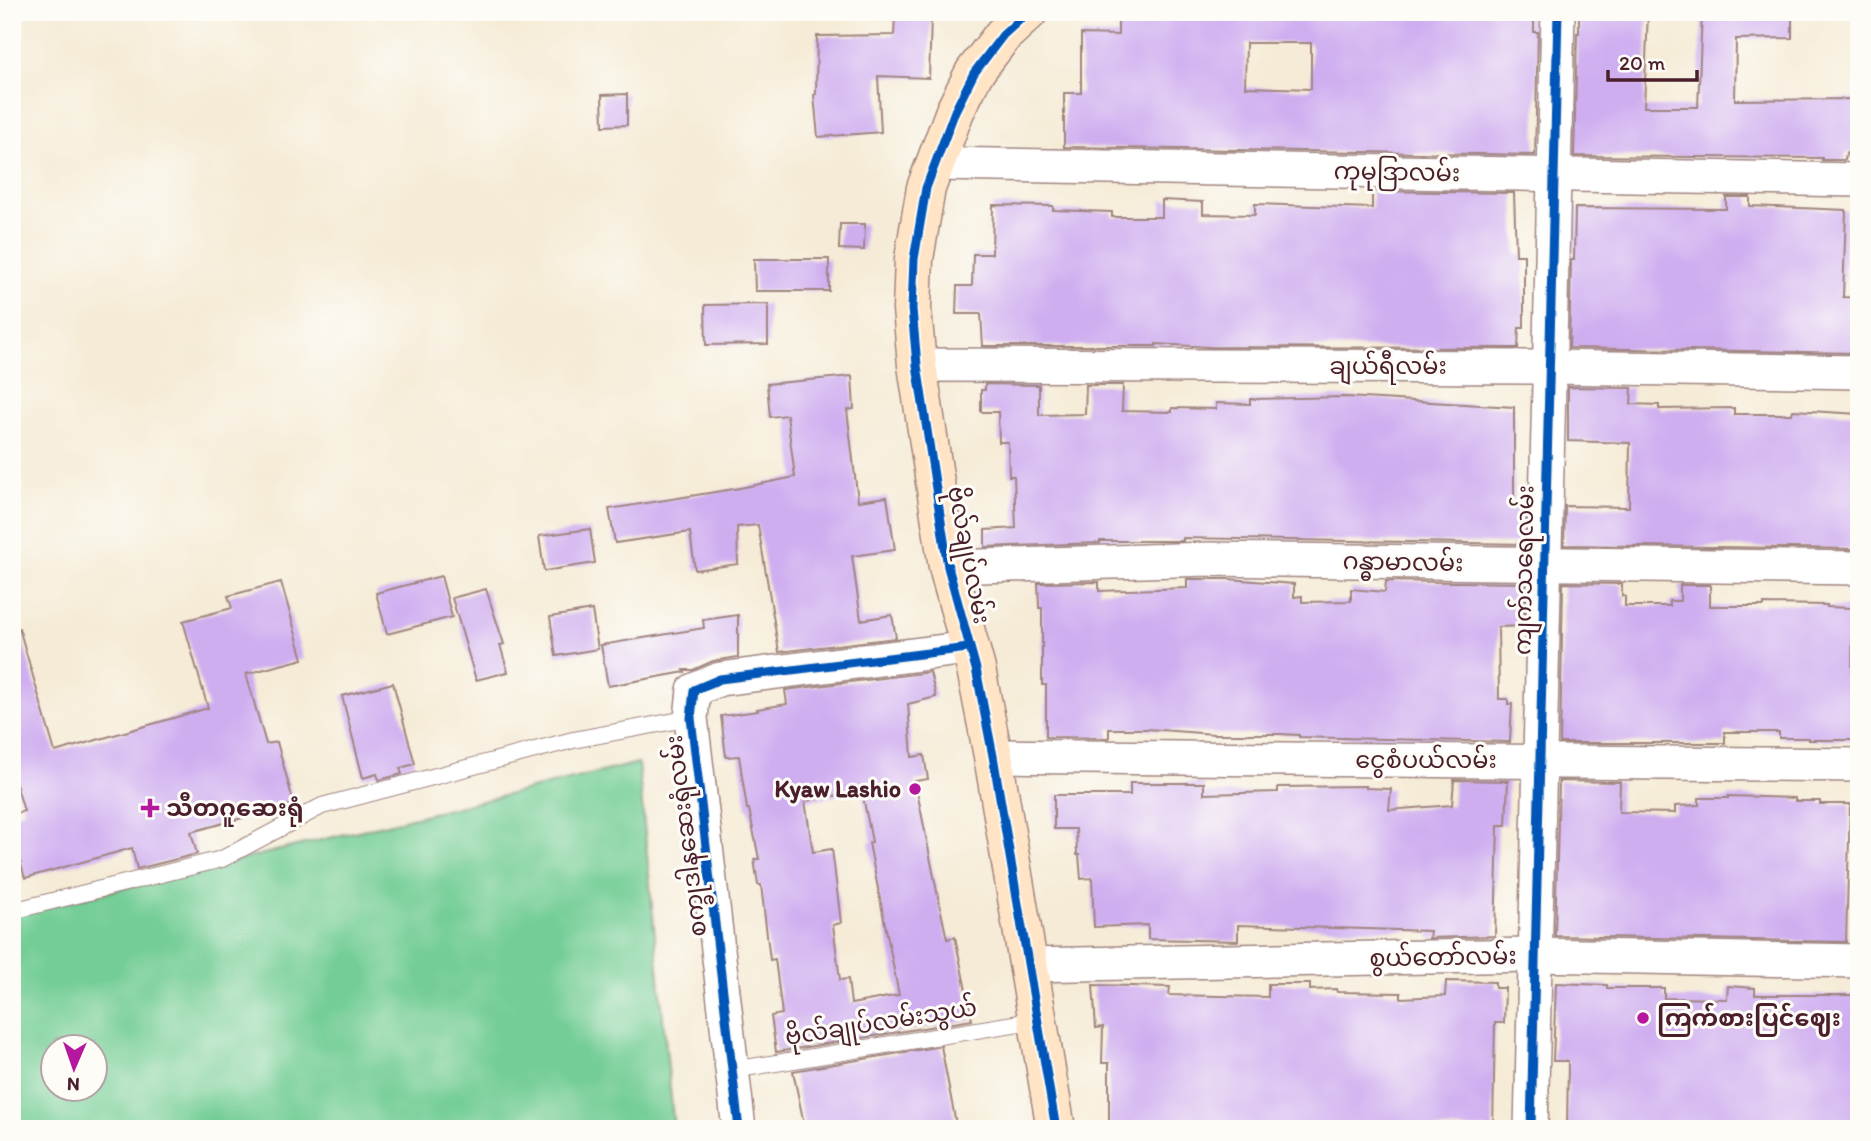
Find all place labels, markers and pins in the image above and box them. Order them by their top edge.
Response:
place label: Kyaw Lashio [774,774,901,804]
marker: Kyaw Lashio [907,781,923,797]
place label: သီတဂူဆေးရုံ [166,792,304,827]
marker: သီတဂူဆေးရုံ [140,798,160,818]
place label: ကြက်စားပြင်ဈေး [1657,1002,1841,1037]
marker: ကြက်စားပြင်ဈေး [1635,1010,1651,1026]

